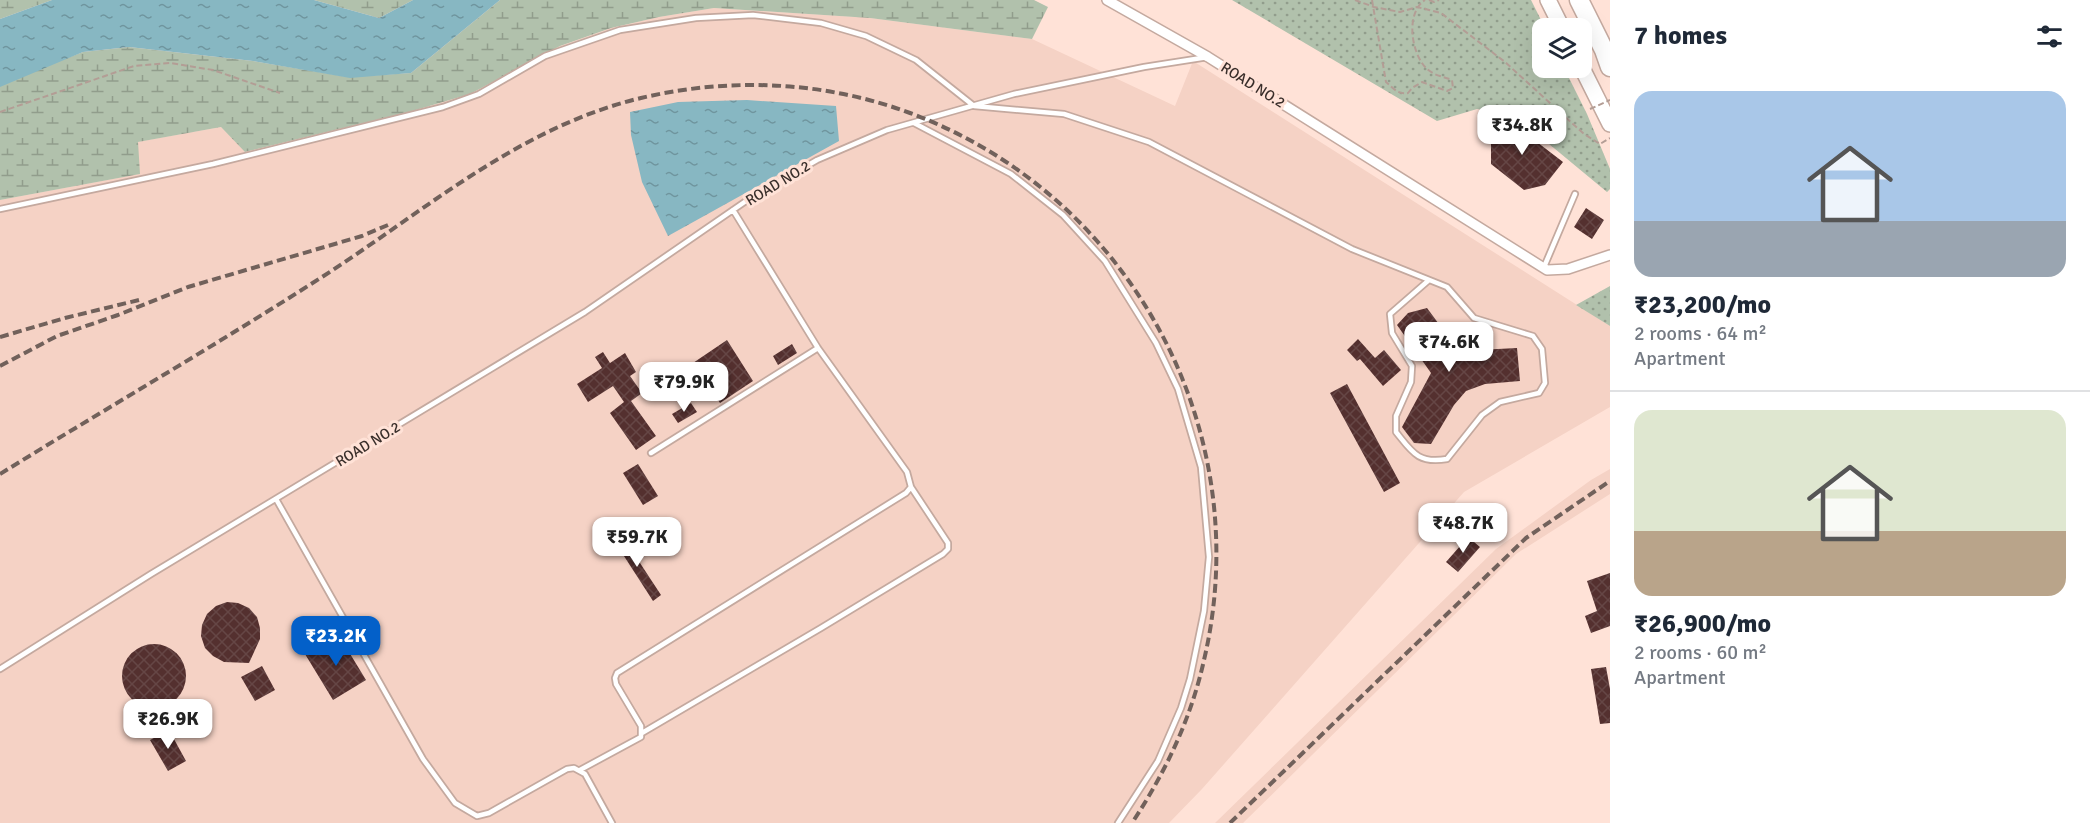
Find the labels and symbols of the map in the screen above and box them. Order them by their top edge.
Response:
street label: ROAD NO.2 [1218,58,1288,112]
pin: ₹34.8K [1473,105,1571,156]
street label: ROAD NO.2 [742,157,814,209]
pin: ₹74.6K [1400,322,1498,373]
pin: ₹79.9K [635,362,733,413]
street label: ROAD NO.2 [332,418,404,470]
pin: ₹48.7K [1414,503,1512,554]
pin: ₹59.7K [588,517,686,568]
pin: ₹23.2K [287,616,385,667]
pin: ₹26.9K [119,699,217,750]

